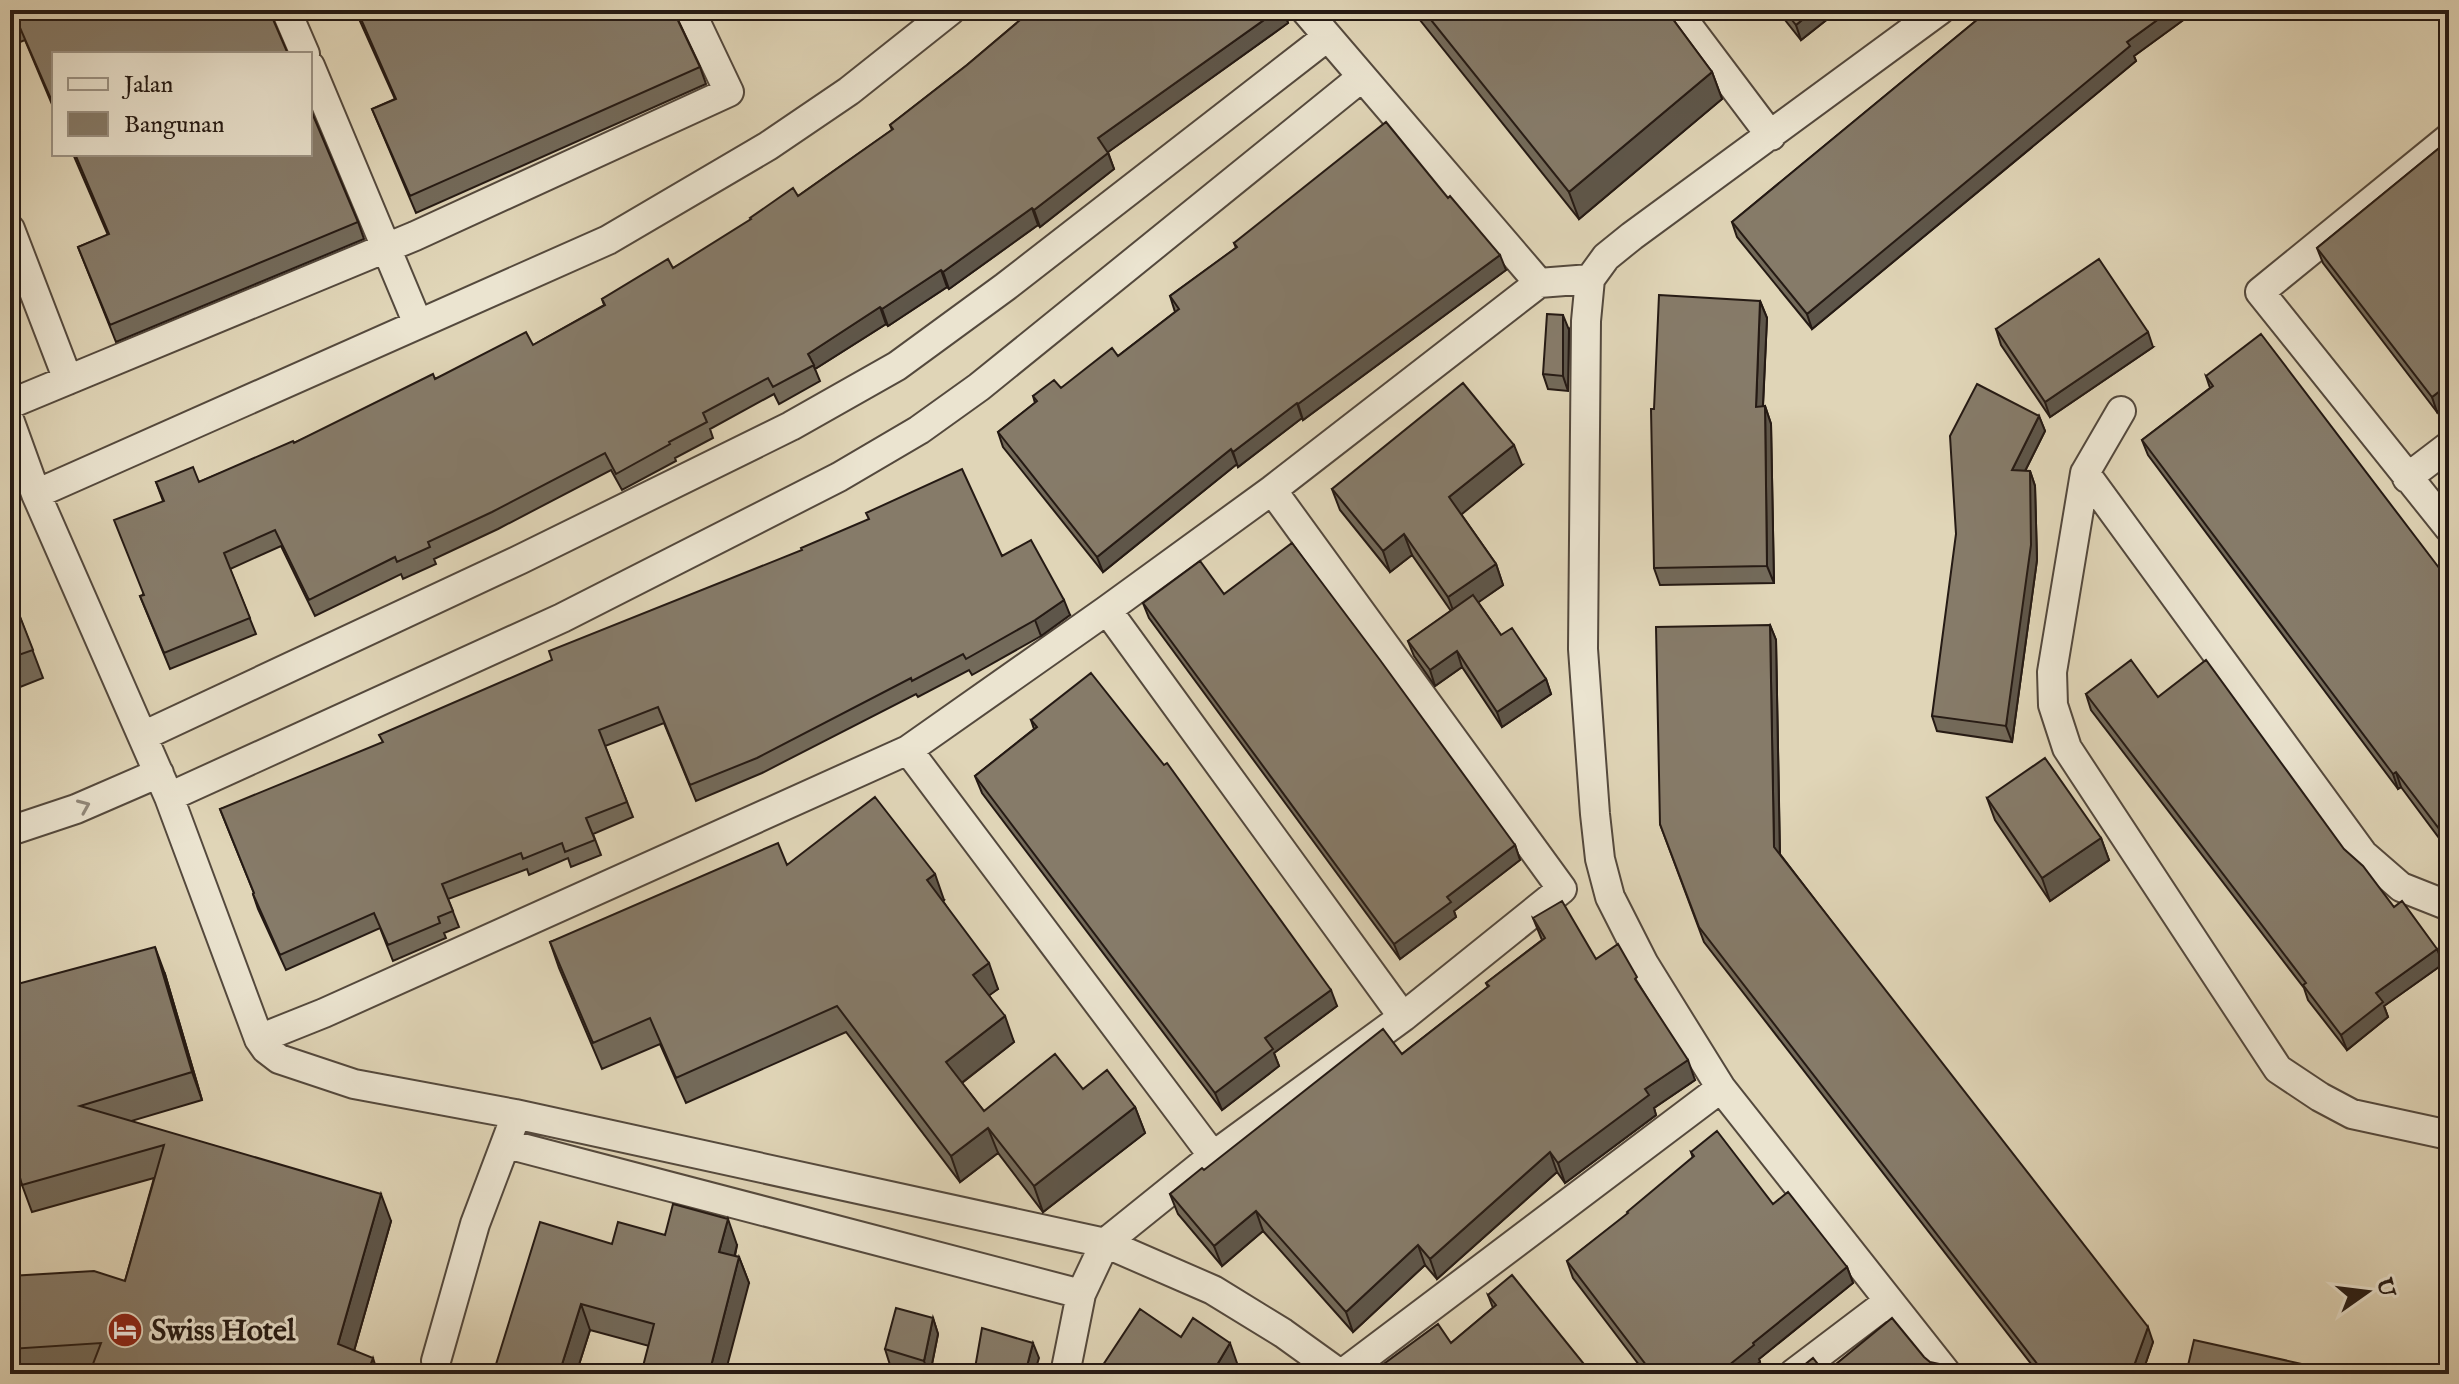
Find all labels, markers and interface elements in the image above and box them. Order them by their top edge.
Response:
legend [52,52,312,156]
text: Jalan [121,70,173,101]
text: Bangunan [124,110,225,141]
one-way arrow [76,799,90,815]
north arrow [2327,1252,2407,1332]
text: U [2368,1274,2401,1301]
hotel icon: Swiss Hotel [106,1311,144,1349]
place label: Swiss Hotel [151,1313,296,1351]

